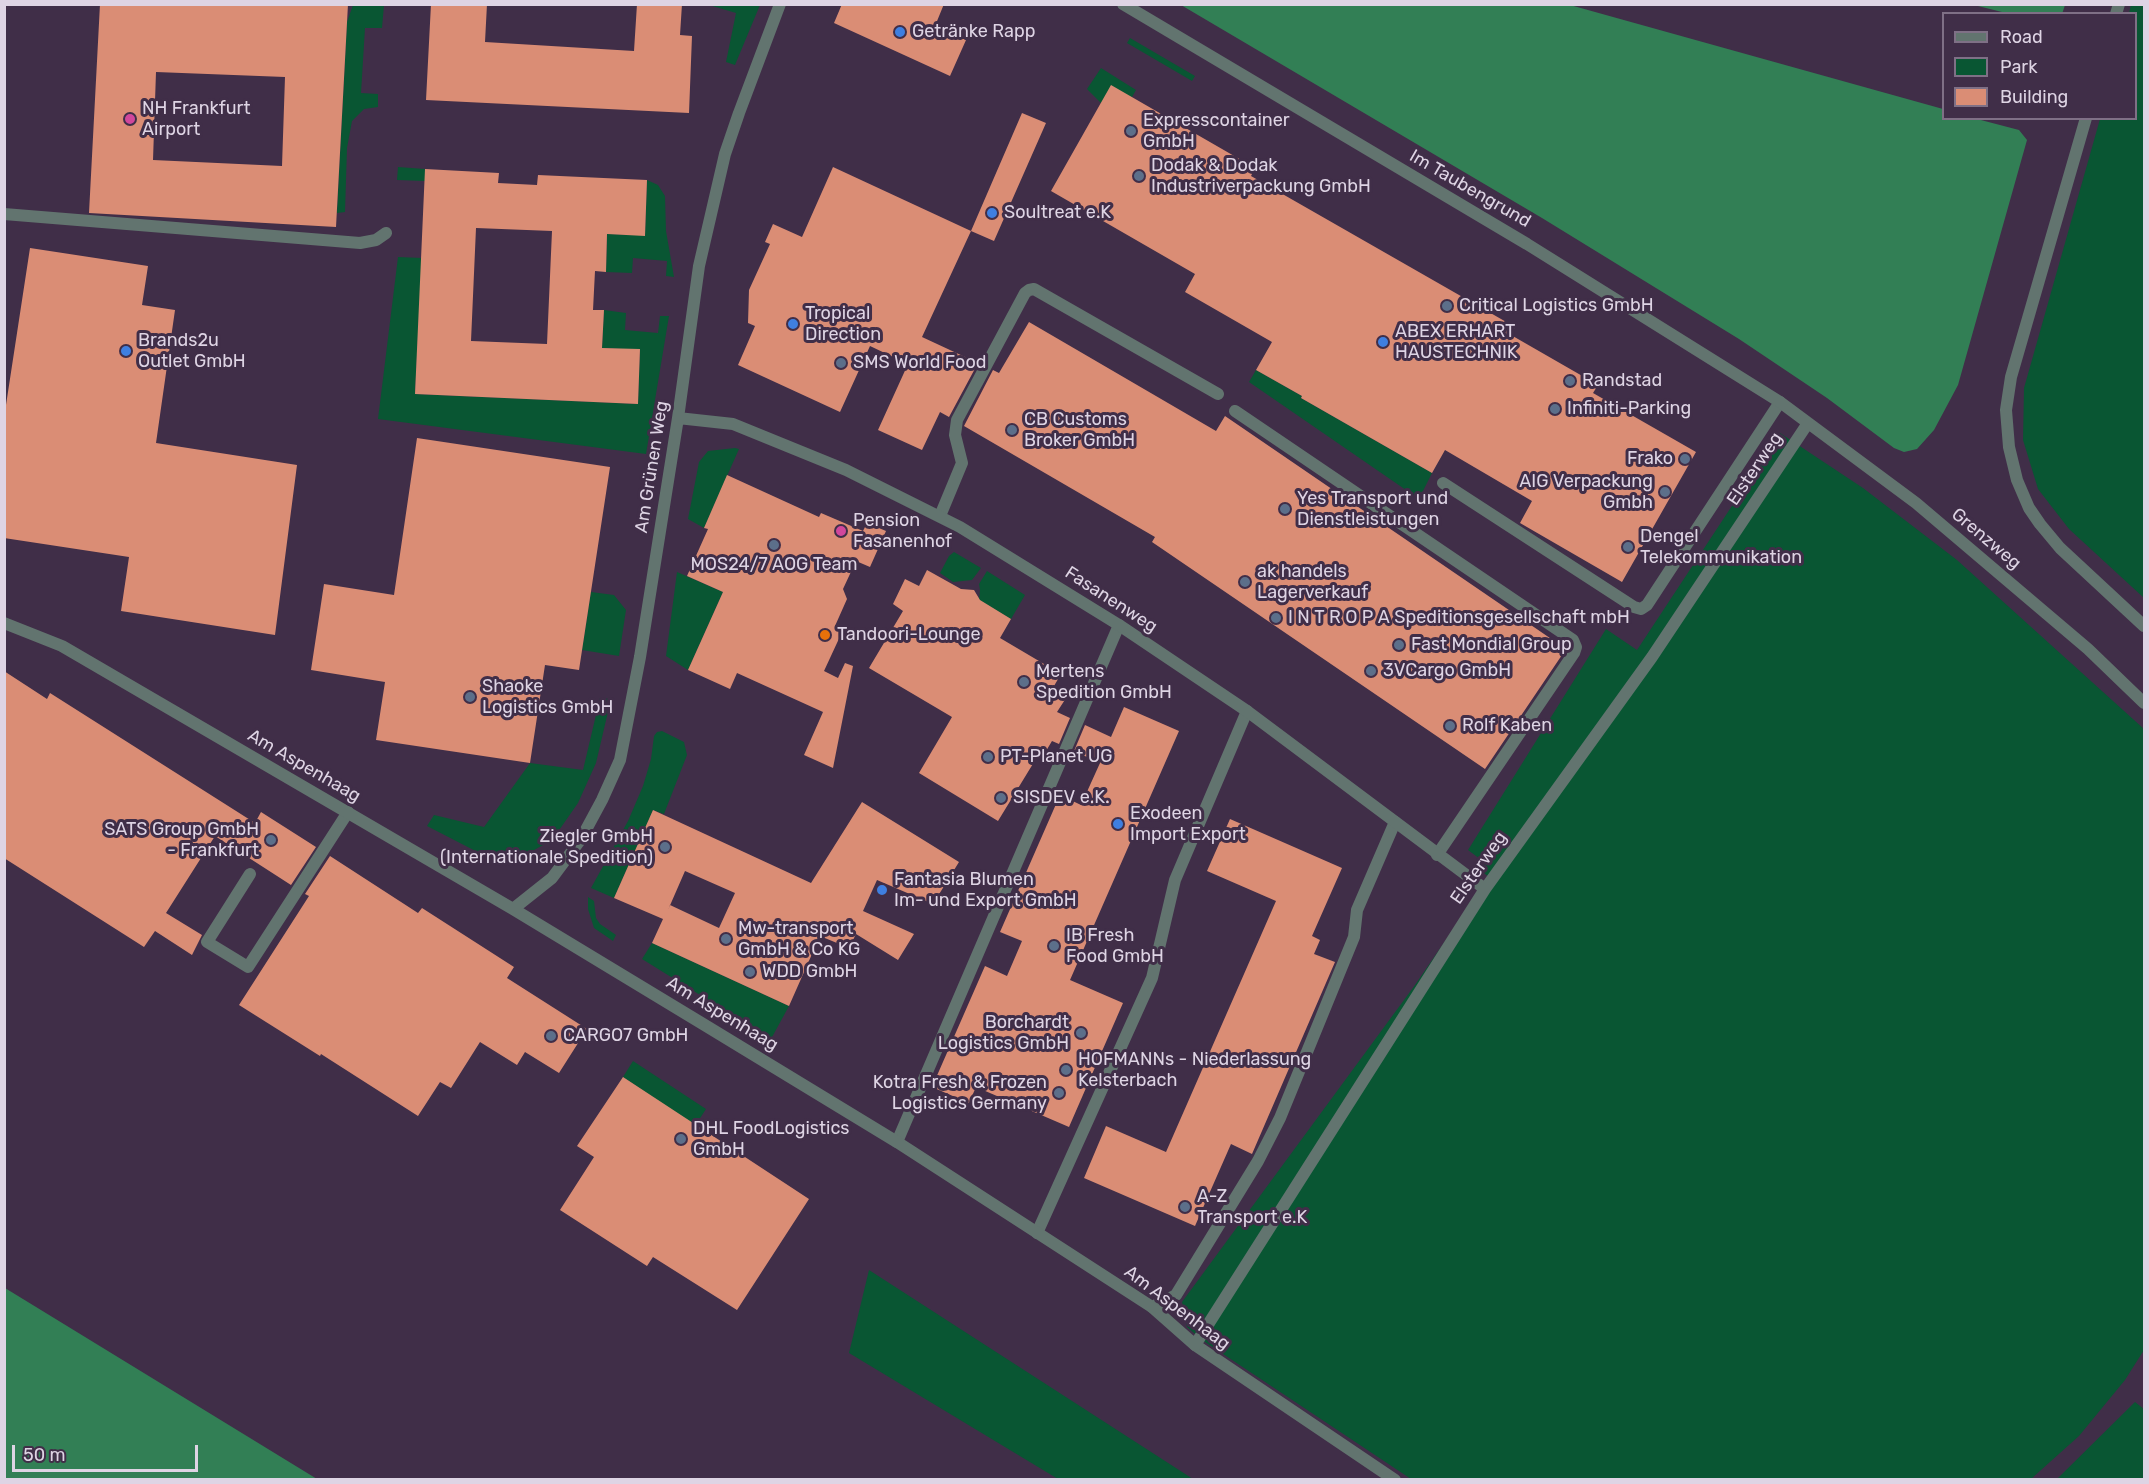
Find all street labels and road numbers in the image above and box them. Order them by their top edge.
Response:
street label: Im Taubengrund [1405,145,1535,233]
street label: Am Grünen Weg [631,399,673,535]
street label: Elsterweg [1723,428,1787,510]
street label: Grenzweg [1947,504,2025,574]
street label: Fasanenweg [1061,562,1161,638]
street label: Am Aspenhaag [244,725,364,807]
street label: Elsterweg [1446,828,1512,908]
street label: Am Aspenhaag [662,972,782,1056]
street label: Am Aspenhaag [1120,1261,1234,1355]

